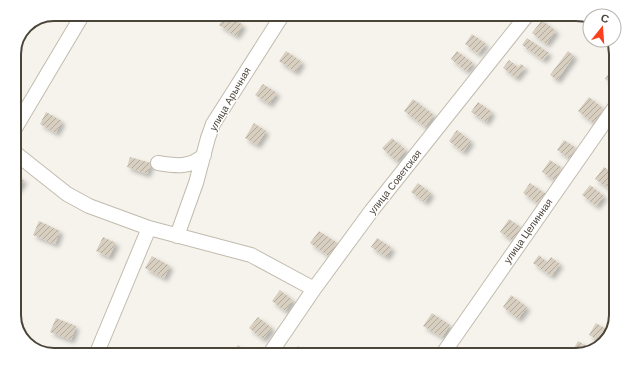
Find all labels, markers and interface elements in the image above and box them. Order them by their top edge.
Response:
north arrow [582,8,622,48]
text: С [599,12,611,25]
street label: улица Арычная [207,65,253,133]
street label: улица Советская [366,148,424,216]
street label: улица Целинная [502,197,554,265]

